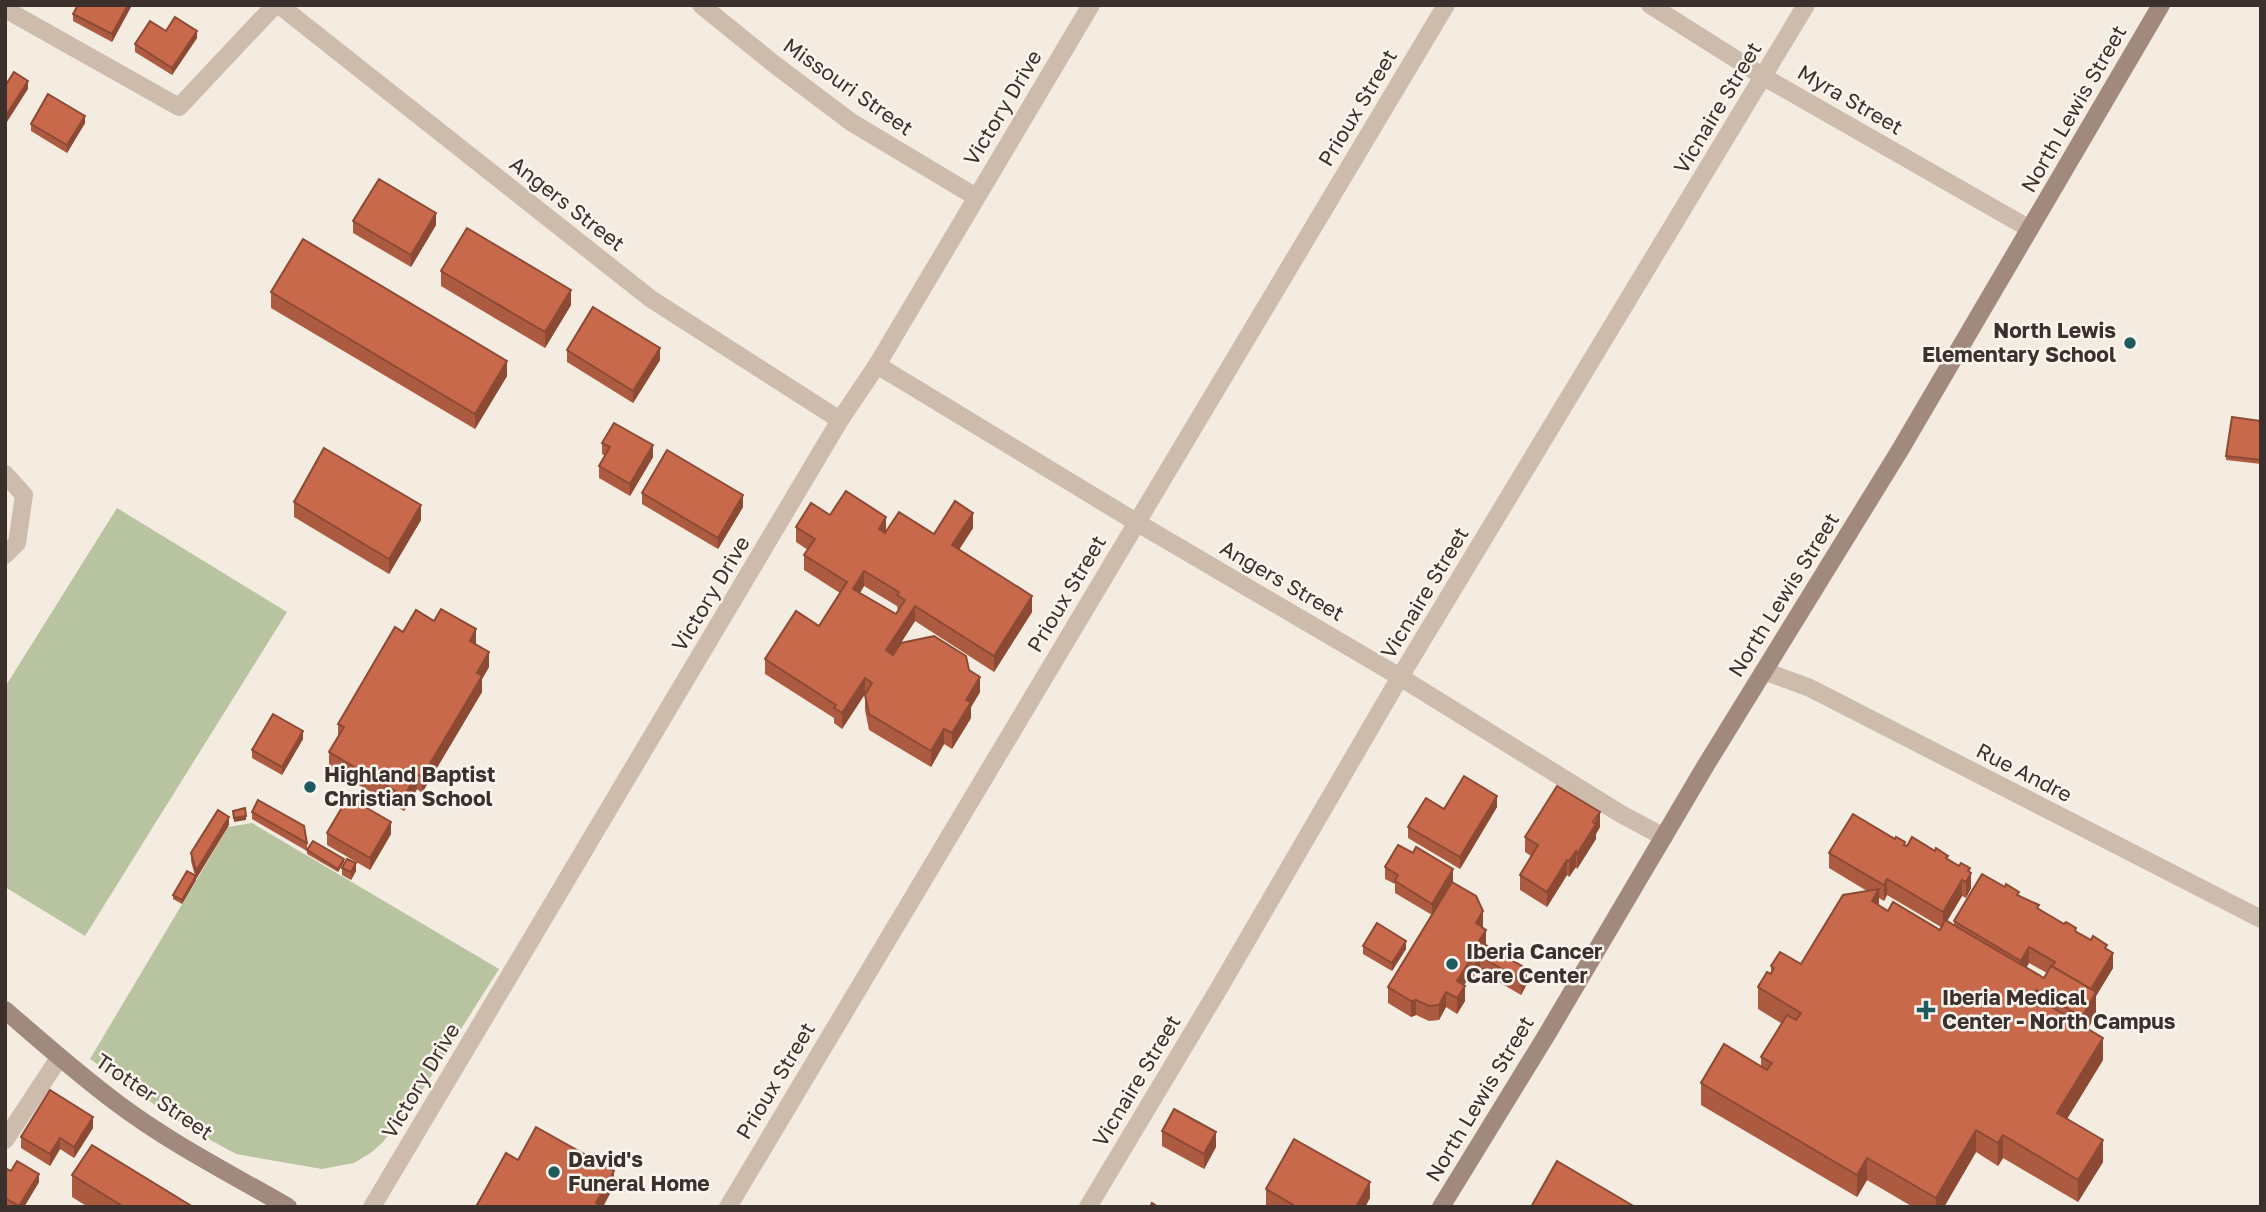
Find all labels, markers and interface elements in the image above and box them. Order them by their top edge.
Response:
street label: North Lewis Street [2015,20,2132,197]
street label: Missouri Street [779,32,918,141]
street label: Vicnaire Street [1668,37,1767,178]
street label: Prioux Street [1312,44,1402,171]
street label: Victory Drive [958,45,1047,170]
street label: Myra Street [1793,59,1908,140]
street label: Angers Street [505,150,630,256]
place label: North Lewis Elementary School [1922,317,2116,367]
marker: North Lewis Elementary School [2122,335,2138,351]
street label: North Lewis Street [1722,508,1844,681]
street label: Vicnaire Street [1375,522,1474,663]
street label: Prioux Street [1021,530,1111,657]
street label: Victory Drive [666,531,755,656]
street label: Angers Street [1216,534,1349,626]
street label: Rue Andre [1972,737,2077,807]
place label: Highland Baptist Christian School [324,761,495,811]
marker: Highland Baptist Christian School [302,779,318,795]
place label: Iberia Cancer Care Center [1466,938,1602,988]
marker: Iberia Cancer Care Center [1444,956,1460,972]
place label: Iberia Medical Center - North Campus [1942,984,2176,1034]
marker: Iberia Medical Center - North Campus [1916,1000,1936,1020]
street label: Vicnaire Street [1087,1010,1186,1151]
street label: North Lewis Street [1419,1011,1539,1186]
street label: Prioux Street [730,1017,820,1144]
street label: Victory Drive [376,1018,465,1143]
street label: Trotter Street [91,1047,218,1145]
place label: David's Funeral Home [568,1146,710,1196]
marker: David's Funeral Home [546,1164,562,1180]

